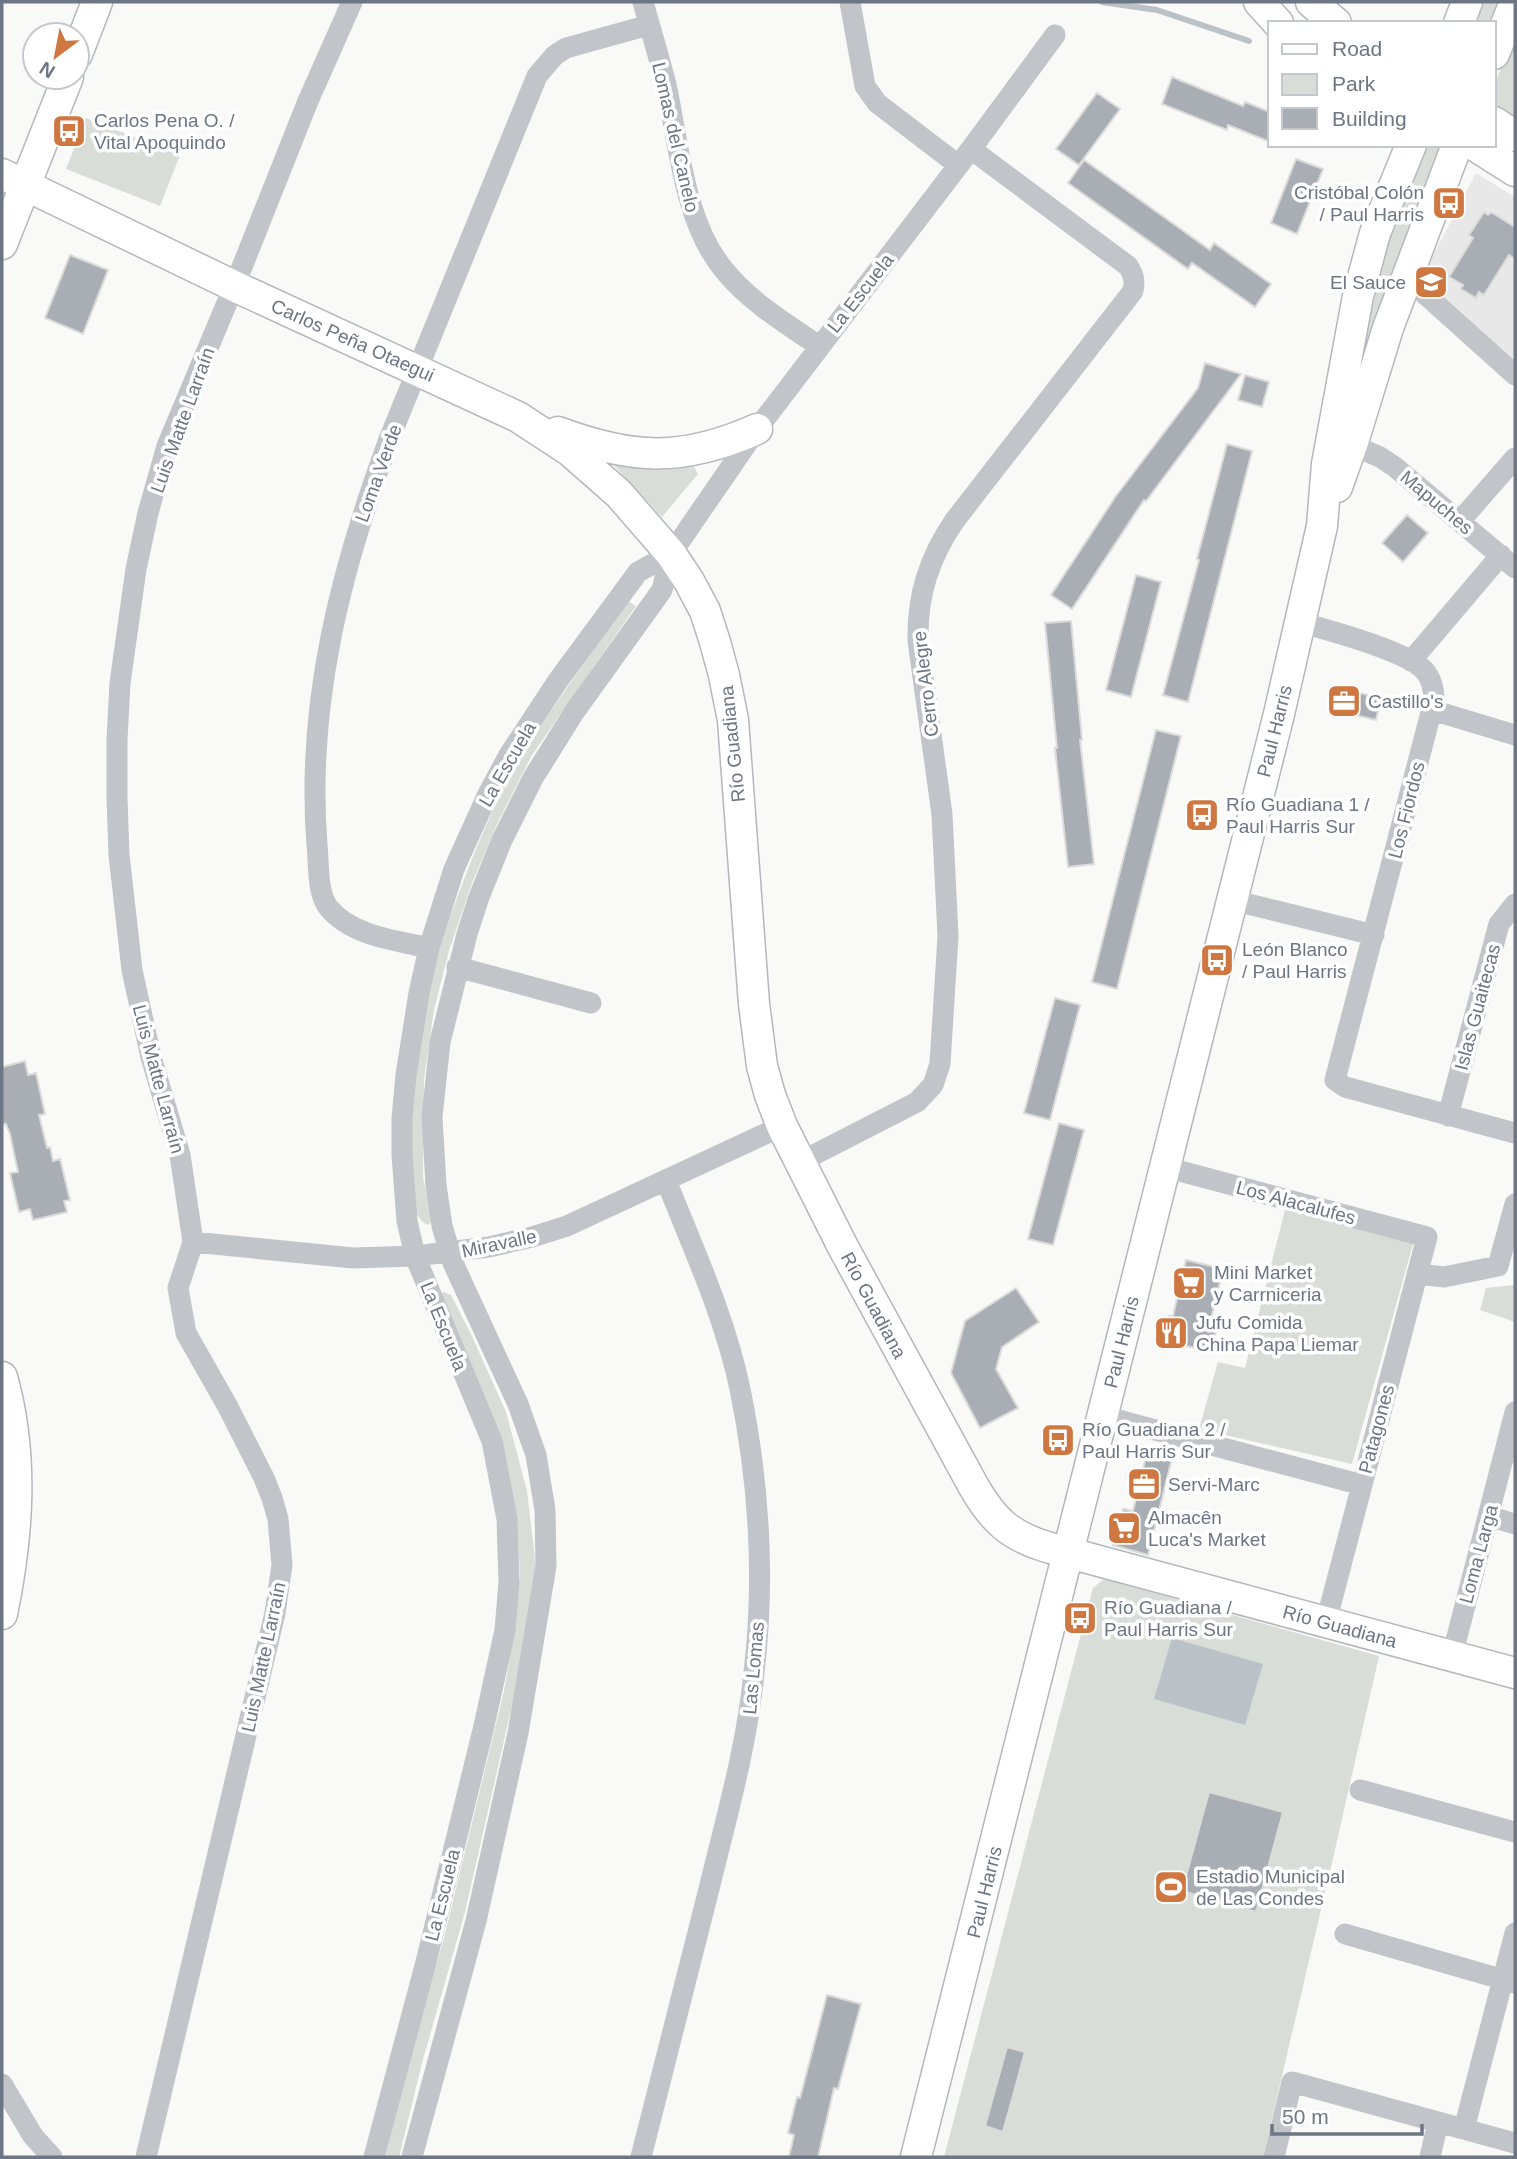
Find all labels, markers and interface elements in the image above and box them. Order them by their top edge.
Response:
north arrow [21,21,91,91]
legend [1268,21,1496,147]
text: Road [1332,37,1382,60]
text: N [36,57,59,83]
street label: Lomas del Canelo [648,60,703,214]
text: Park [1332,72,1376,95]
text: Building [1332,107,1407,130]
place label: Carlos Pena O. / Vital Apoquindo [94,110,235,153]
bus stop icon: Carlos Pena O. / Vital Apoquindo [50,112,88,150]
place label: Cristóbal Colón / Paul Harris [1294,182,1424,225]
bus stop icon: Cristóbal Colón / Paul Harris [1430,184,1468,222]
street label: La Escuela [823,249,898,337]
school or university icon: El Sauce [1412,263,1450,301]
place label: El Sauce [1330,272,1406,293]
street label: Carlos Peña Otaegui [268,295,438,386]
street label: Luis Matte Larraín [146,345,219,496]
street label: Loma Verde [351,421,406,525]
street label: Mapuches [1396,466,1477,539]
street label: Cerro Alegre [909,630,942,738]
office icon: Castillo's [1325,682,1363,720]
street label: Paul Harris [1253,683,1296,779]
street label: Río Guadiana [716,684,749,803]
place label: Castillo's [1368,691,1443,712]
street label: La Escuela [475,718,540,810]
street label: Los Fiordos [1384,759,1429,861]
place label: Río Guadiana 1 / Paul Harris Sur [1226,794,1370,837]
bus stop icon: Río Guadiana 1 / Paul Harris Sur [1183,796,1221,834]
place label: León Blanco / Paul Harris [1242,939,1348,982]
bus stop icon: León Blanco / Paul Harris [1198,941,1236,979]
street label: Islas Guaitecas [1451,942,1504,1073]
street label: Luis Matte Larraín [129,1002,188,1156]
street label: Los Alacalufes [1234,1176,1358,1228]
street label: Miravalle [460,1225,538,1262]
street label: Río Guadiana [837,1249,911,1362]
place label: Mini Market y Carrniceria [1214,1262,1322,1305]
supermarket icon: Mini Market y Carrniceria [1170,1264,1208,1302]
street label: La Escuela [416,1279,471,1374]
street label: Paul Harris [1100,1294,1143,1390]
place label: Jufu Comida China Papa Liemar [1196,1312,1359,1355]
restaurant icon: Jufu Comida China Papa Liemar [1152,1314,1190,1352]
street label: Patagones [1355,1383,1398,1476]
place label: Río Guadiana 2 / Paul Harris Sur [1082,1419,1226,1462]
bus stop icon: Río Guadiana 2 / Paul Harris Sur [1039,1421,1077,1459]
office icon: Servi-Marc [1125,1465,1163,1503]
place label: Servi-Marc [1168,1474,1260,1495]
street label: Loma Larga [1455,1502,1502,1606]
place label: Almacên Luca's Market [1148,1507,1266,1550]
supermarket icon: Almacên Luca's Market [1105,1509,1143,1547]
street label: Luis Matte Larraín [237,1580,290,1734]
place label: Río Guadiana / Paul Harris Sur [1104,1597,1233,1640]
bus stop icon: Río Guadiana / Paul Harris Sur [1061,1599,1099,1637]
street label: Río Guadiana [1281,1601,1400,1652]
street label: Las Lomas [739,1621,768,1715]
street label: Paul Harris [963,1844,1006,1940]
street label: La Escuela [421,1847,464,1943]
place label: Estadio Municipal de Las Condes [1196,1866,1345,1909]
sports icon: Estadio Municipal de Las Condes [1152,1868,1190,1906]
scale bar [1272,2092,1422,2136]
text: 50 m [1282,2105,1329,2128]

